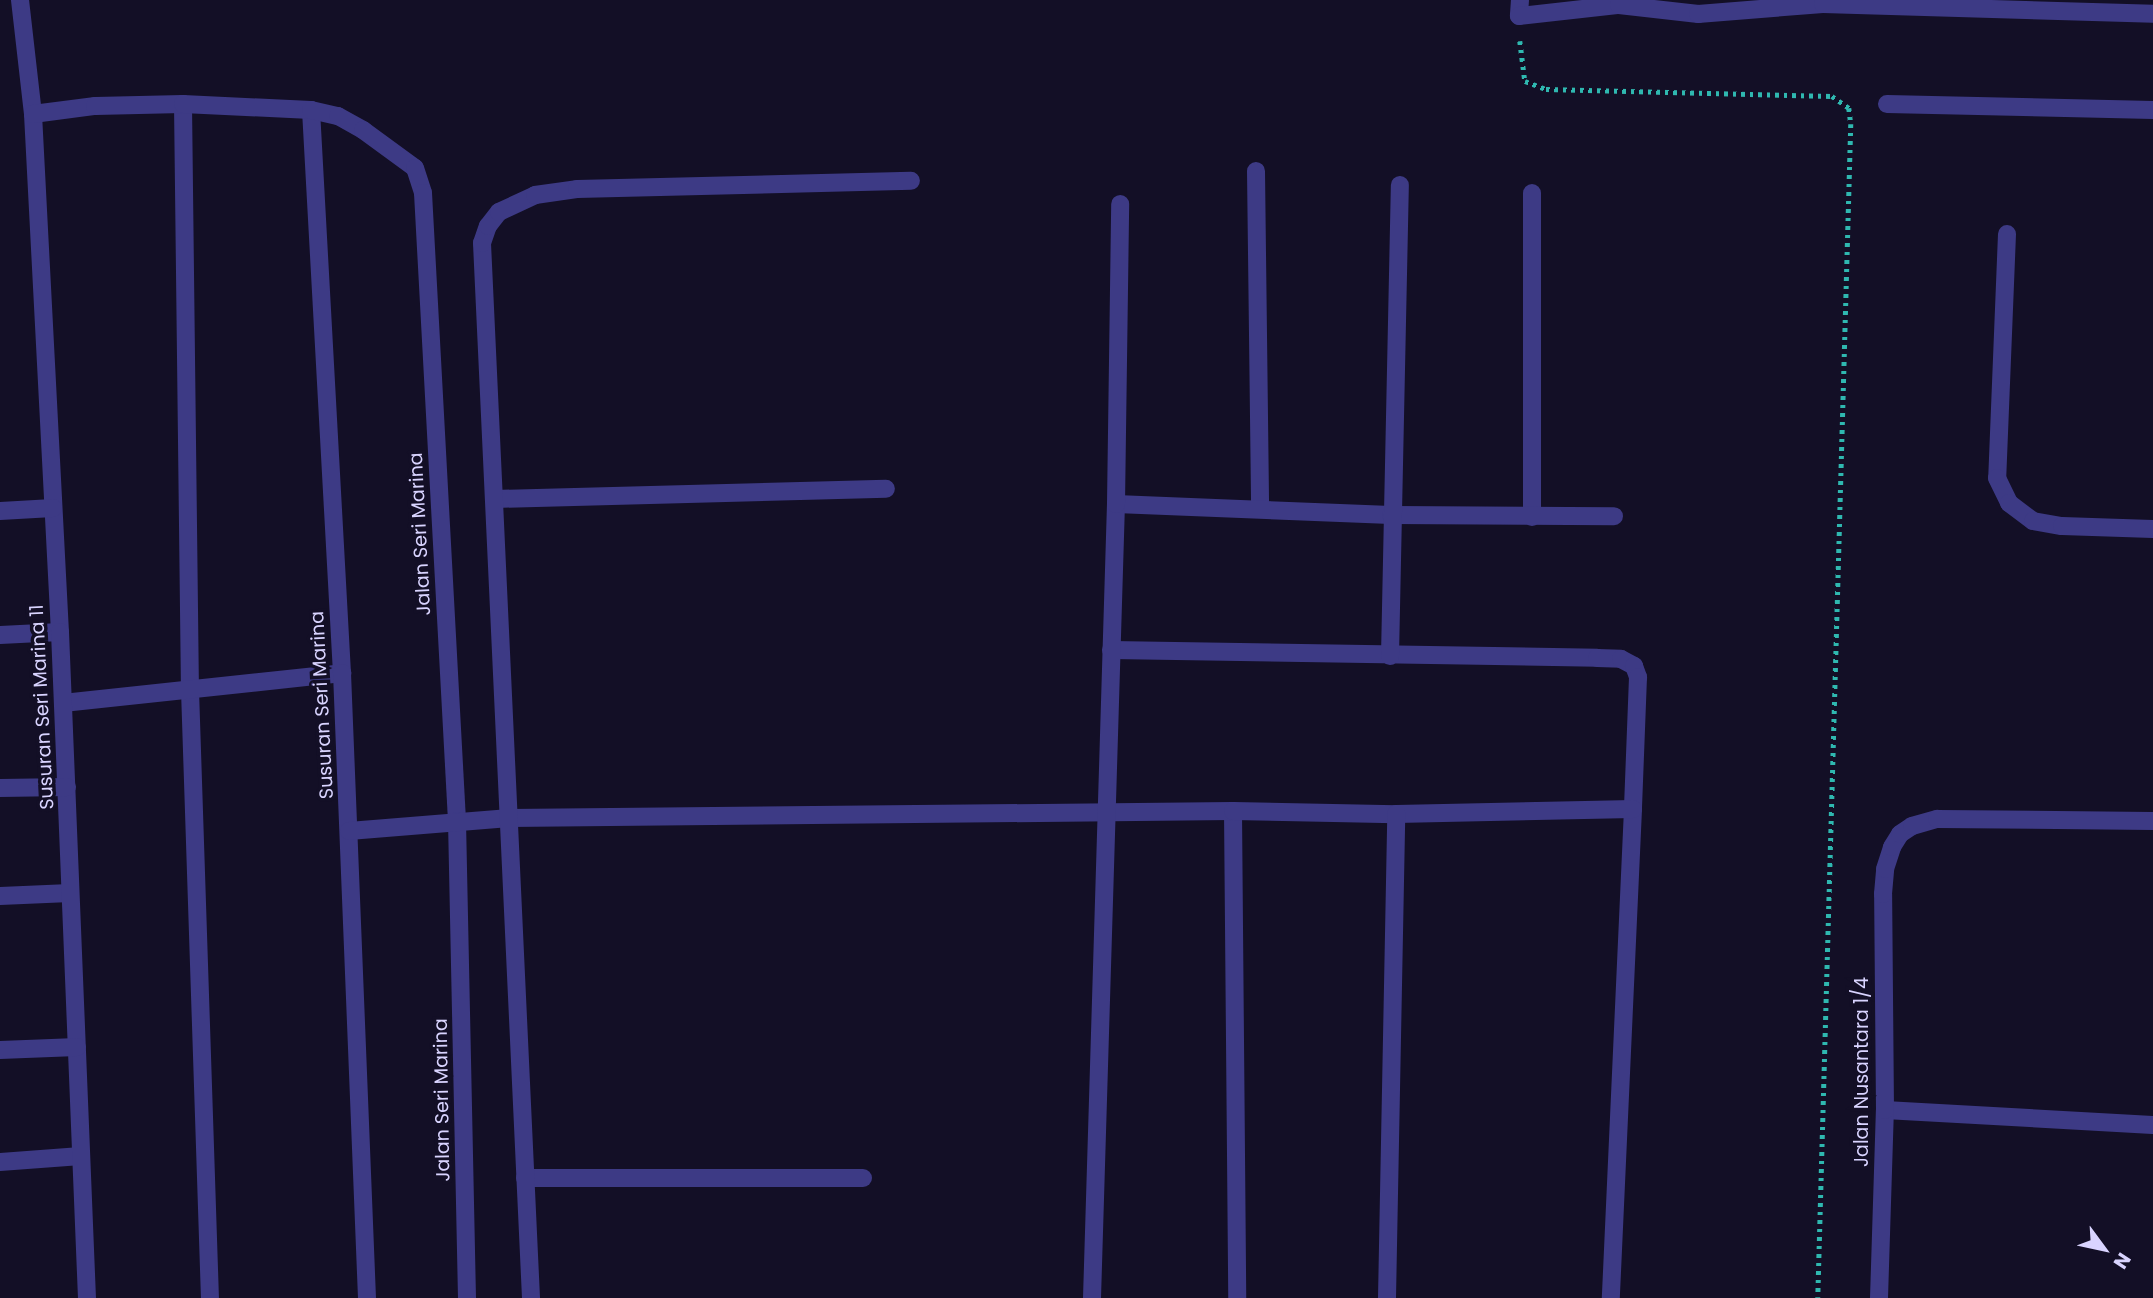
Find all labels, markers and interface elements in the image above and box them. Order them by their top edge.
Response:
street label: Jalan Seri Marina [404,452,436,616]
street label: Susuran Seri Marina 11 [25,604,59,810]
street label: Susuran Seri Marina [306,610,338,800]
street label: Jalan Nusantara 1/4 [1851,977,1873,1167]
street label: Jalan Seri Marina [429,1018,455,1182]
north arrow [2069,1214,2139,1284]
text: N [2107,1247,2137,1274]

